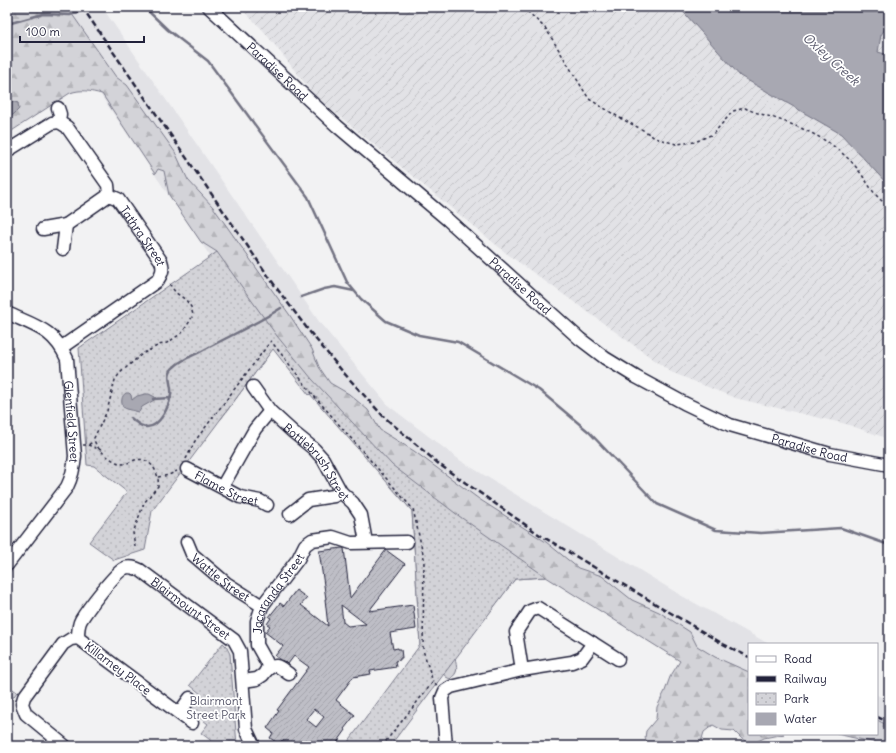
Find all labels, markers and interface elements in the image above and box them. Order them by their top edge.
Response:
scale bar [20,18,144,44]
text: 100 m [26,24,60,39]
water label: Oxley Creek [799,29,864,90]
street label: Paradise Road [244,39,312,103]
street label: Tathra Street [117,203,169,267]
street label: Paradise Road [487,254,555,317]
street label: Glenfield Street [61,380,83,464]
street label: Bottlebrush Street [280,419,353,504]
street label: Paradise Road [770,430,849,465]
street label: Flame Street [192,467,259,508]
street label: Wattle Street [189,550,253,604]
street label: Jacaranda Street [250,551,307,634]
street label: Blairmount Street [148,573,233,642]
street label: Killarney Place [82,638,154,698]
legend [748,643,878,735]
text: Road [784,651,812,666]
text: Railway [784,671,827,686]
text: Park [784,691,809,706]
park label: Blairmont Street Park [186,693,246,722]
text: Water [784,711,817,726]

